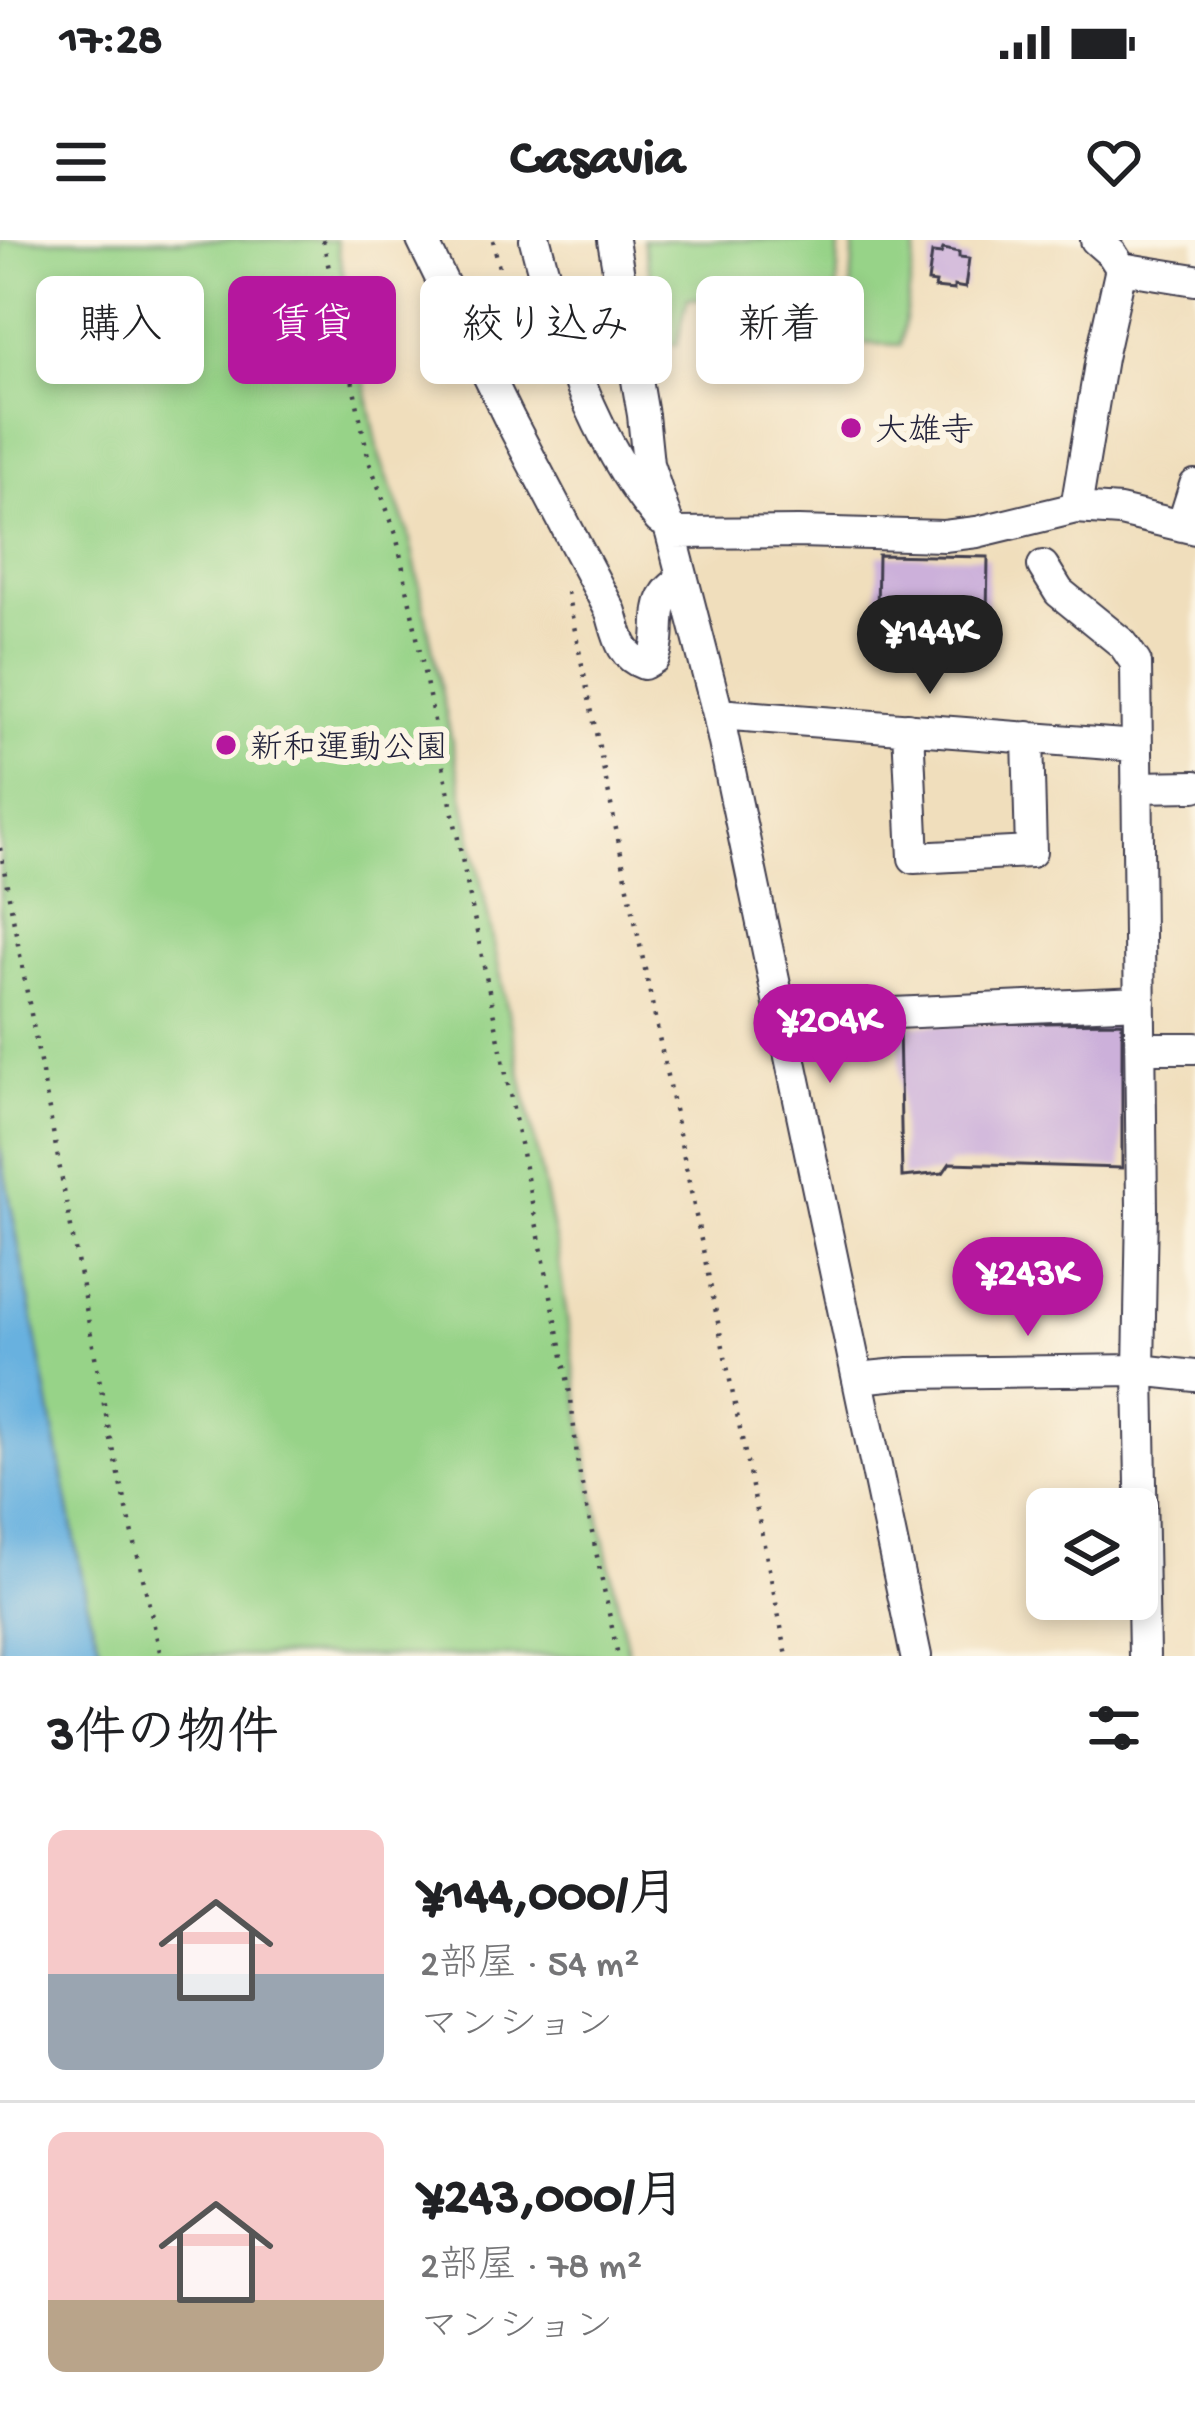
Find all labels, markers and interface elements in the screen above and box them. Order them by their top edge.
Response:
text: 17:28 [60,16,162,69]
icon: menu [48,129,114,195]
icon: heart [1081,129,1147,195]
text: Casavia [510,130,685,194]
chip: 購入 [36,276,204,384]
chip: 賃貸 [228,276,396,384]
chip: 絞り込み [420,276,672,384]
chip: 新着 [696,276,864,384]
place label: 大雄寺 [875,413,974,453]
marker: 大雄寺 [838,415,864,441]
pin: ¥144K [846,595,1014,697]
text: ¥144K [884,611,976,657]
place label: 新和運動公園 [250,730,448,770]
marker: 新和運動公園 [213,732,239,758]
pin: ¥204K [746,984,914,1086]
text: ¥204K [780,1000,880,1046]
pin: ¥243K [944,1237,1112,1339]
text: ¥243K [979,1253,1077,1299]
map controls [1026,1488,1158,1620]
button: layers [1026,1488,1158,1620]
icon: filters [1081,1695,1147,1761]
text: 3件の物件 [48,1708,278,1768]
text: ¥144,000/月 [420,1869,679,1929]
icon: home [144,1878,288,2022]
text: 2部屋 · 54 m² [420,1944,639,1990]
text: マンション [420,2005,613,2051]
text: ¥243,000/月 [420,2171,685,2231]
icon: home [144,2180,288,2324]
text: 2部屋 · 78 m² [420,2246,642,2292]
text: マンション [420,2307,613,2353]

